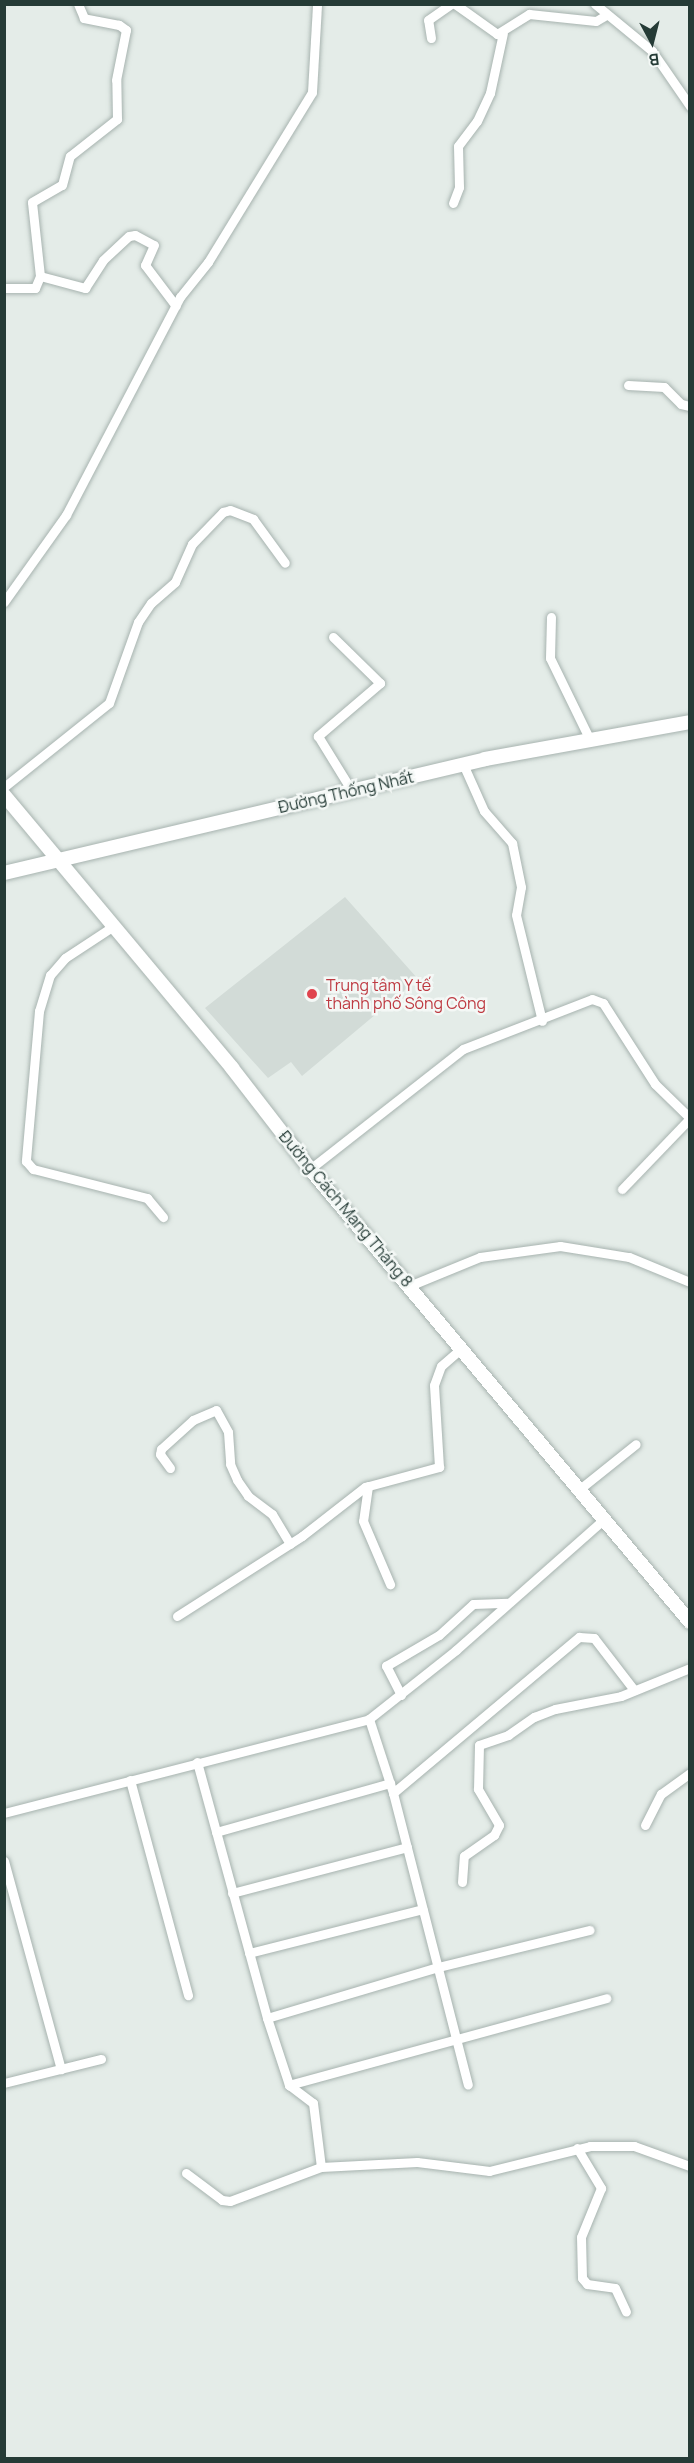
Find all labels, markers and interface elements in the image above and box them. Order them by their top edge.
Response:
north arrow [622,12,682,72]
text: B [648,48,661,71]
street label: Đường Thống Nhất [276,767,416,817]
place label: Trung tâm Y tế thành phố Sông Công [326,975,486,1013]
marker: Trung tâm Y tế thành phố Sông Công [303,985,321,1003]
street label: Đường Cách Mạng Tháng 8 [275,1127,417,1291]

